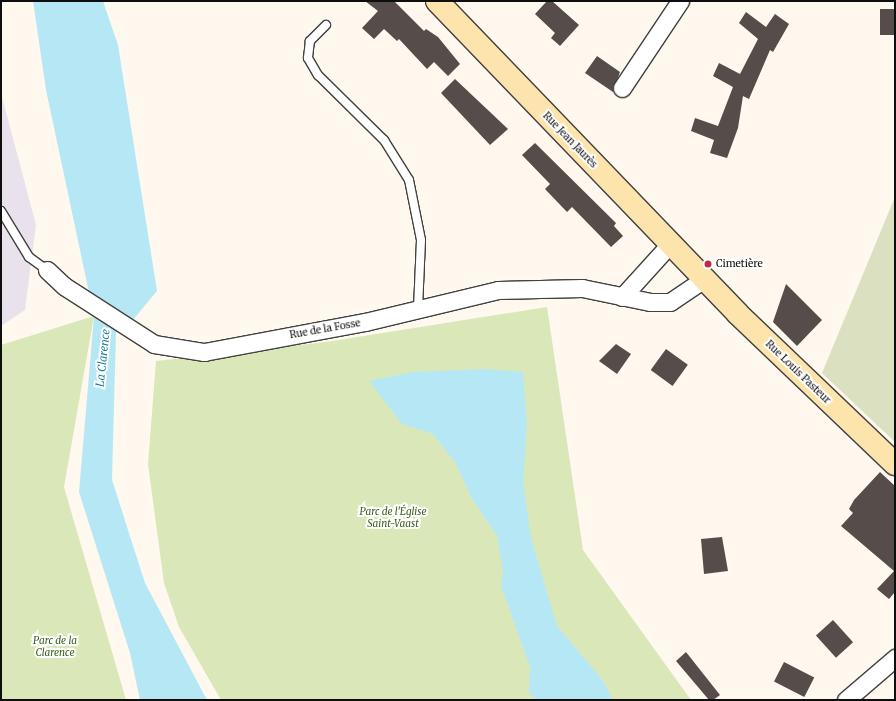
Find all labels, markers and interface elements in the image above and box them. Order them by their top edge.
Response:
street label: Rue Jean Jaurès [540,110,600,170]
place label: Cimetière [716,258,763,270]
marker: Cimetière [703,259,713,269]
street label: Rue de la Fosse [289,317,361,341]
water label: La Clarence [93,328,113,388]
street label: Rue Louis Pasteur [763,338,833,406]
park label: Parc de l'Église Saint-Vaast [360,505,426,528]
park label: Parc de la Clarence [33,634,77,658]

